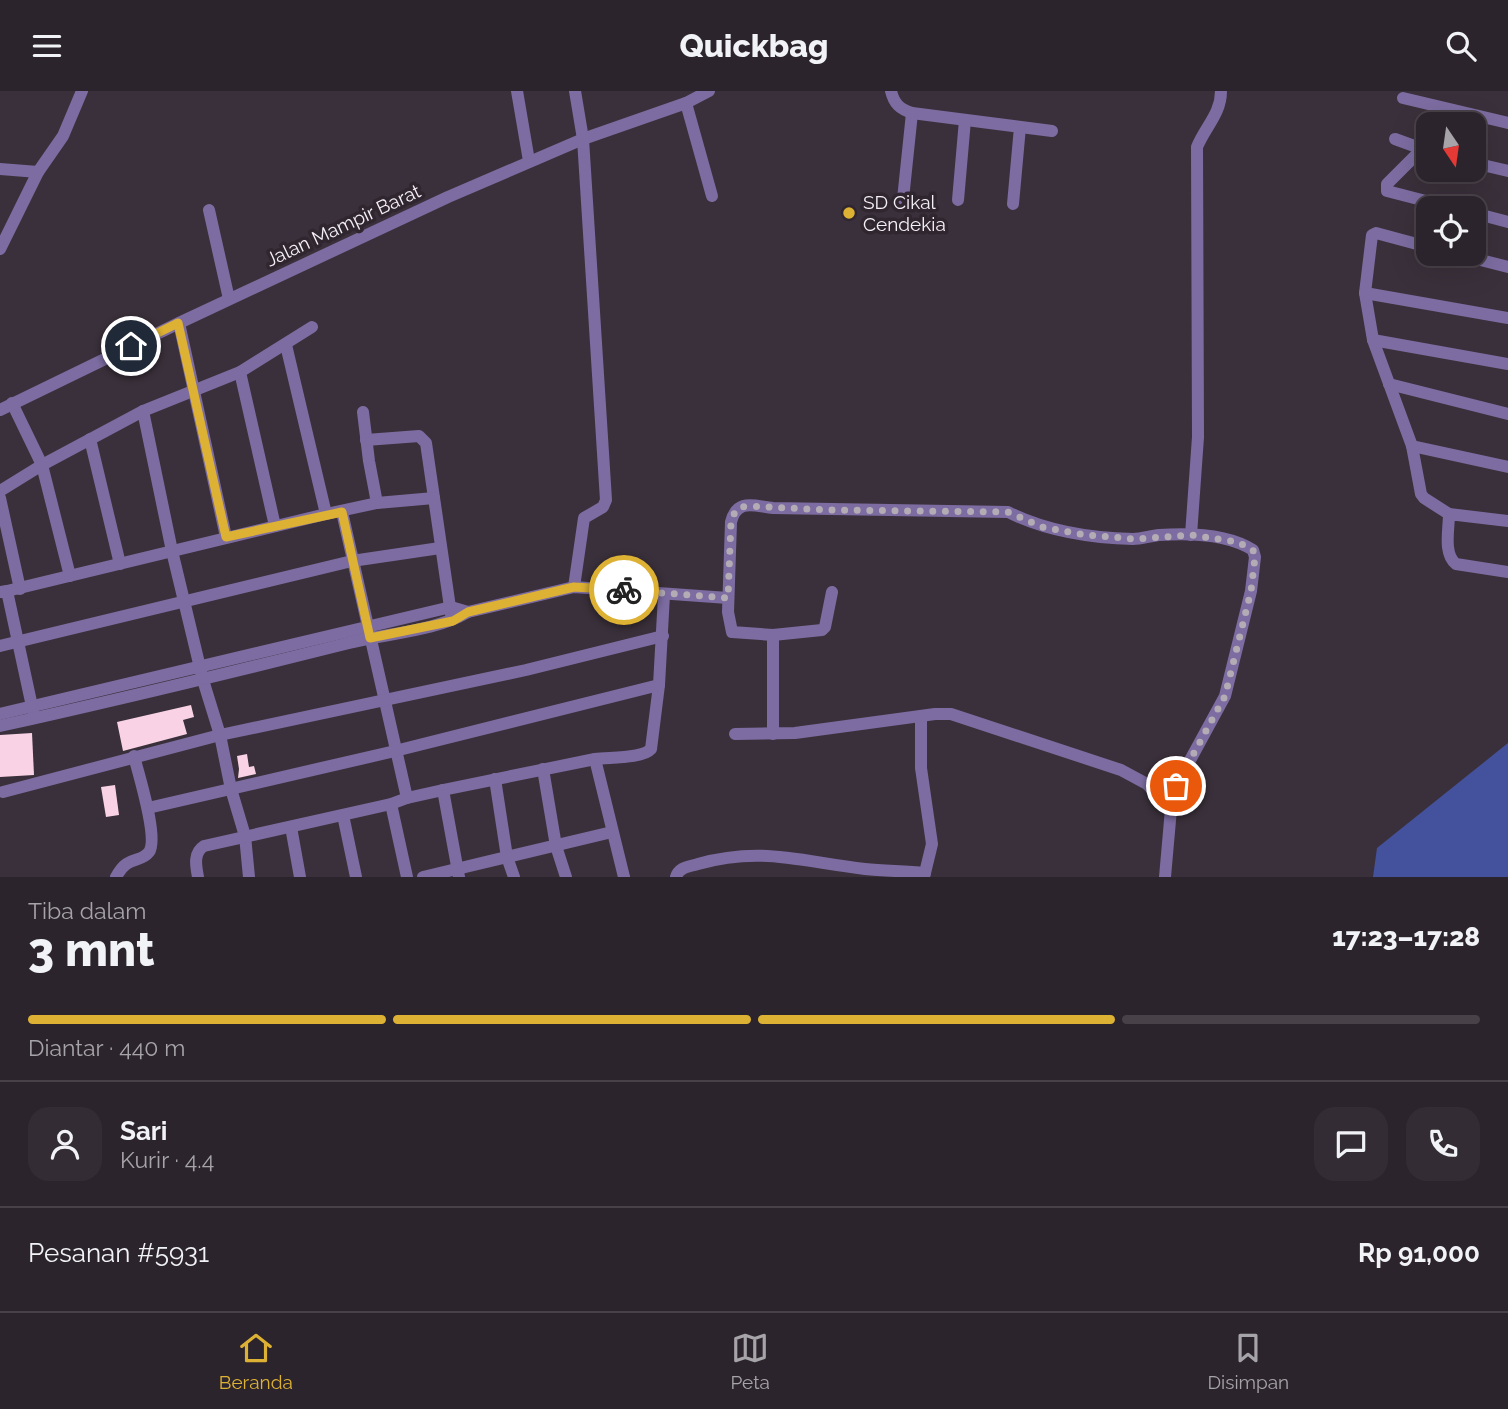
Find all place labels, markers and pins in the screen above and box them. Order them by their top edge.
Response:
place label: SD Cikal Cendekia [863,191,946,235]
marker: SD Cikal Cendekia [841,205,857,221]
pin [101,316,161,376]
pin [1146,756,1206,816]

